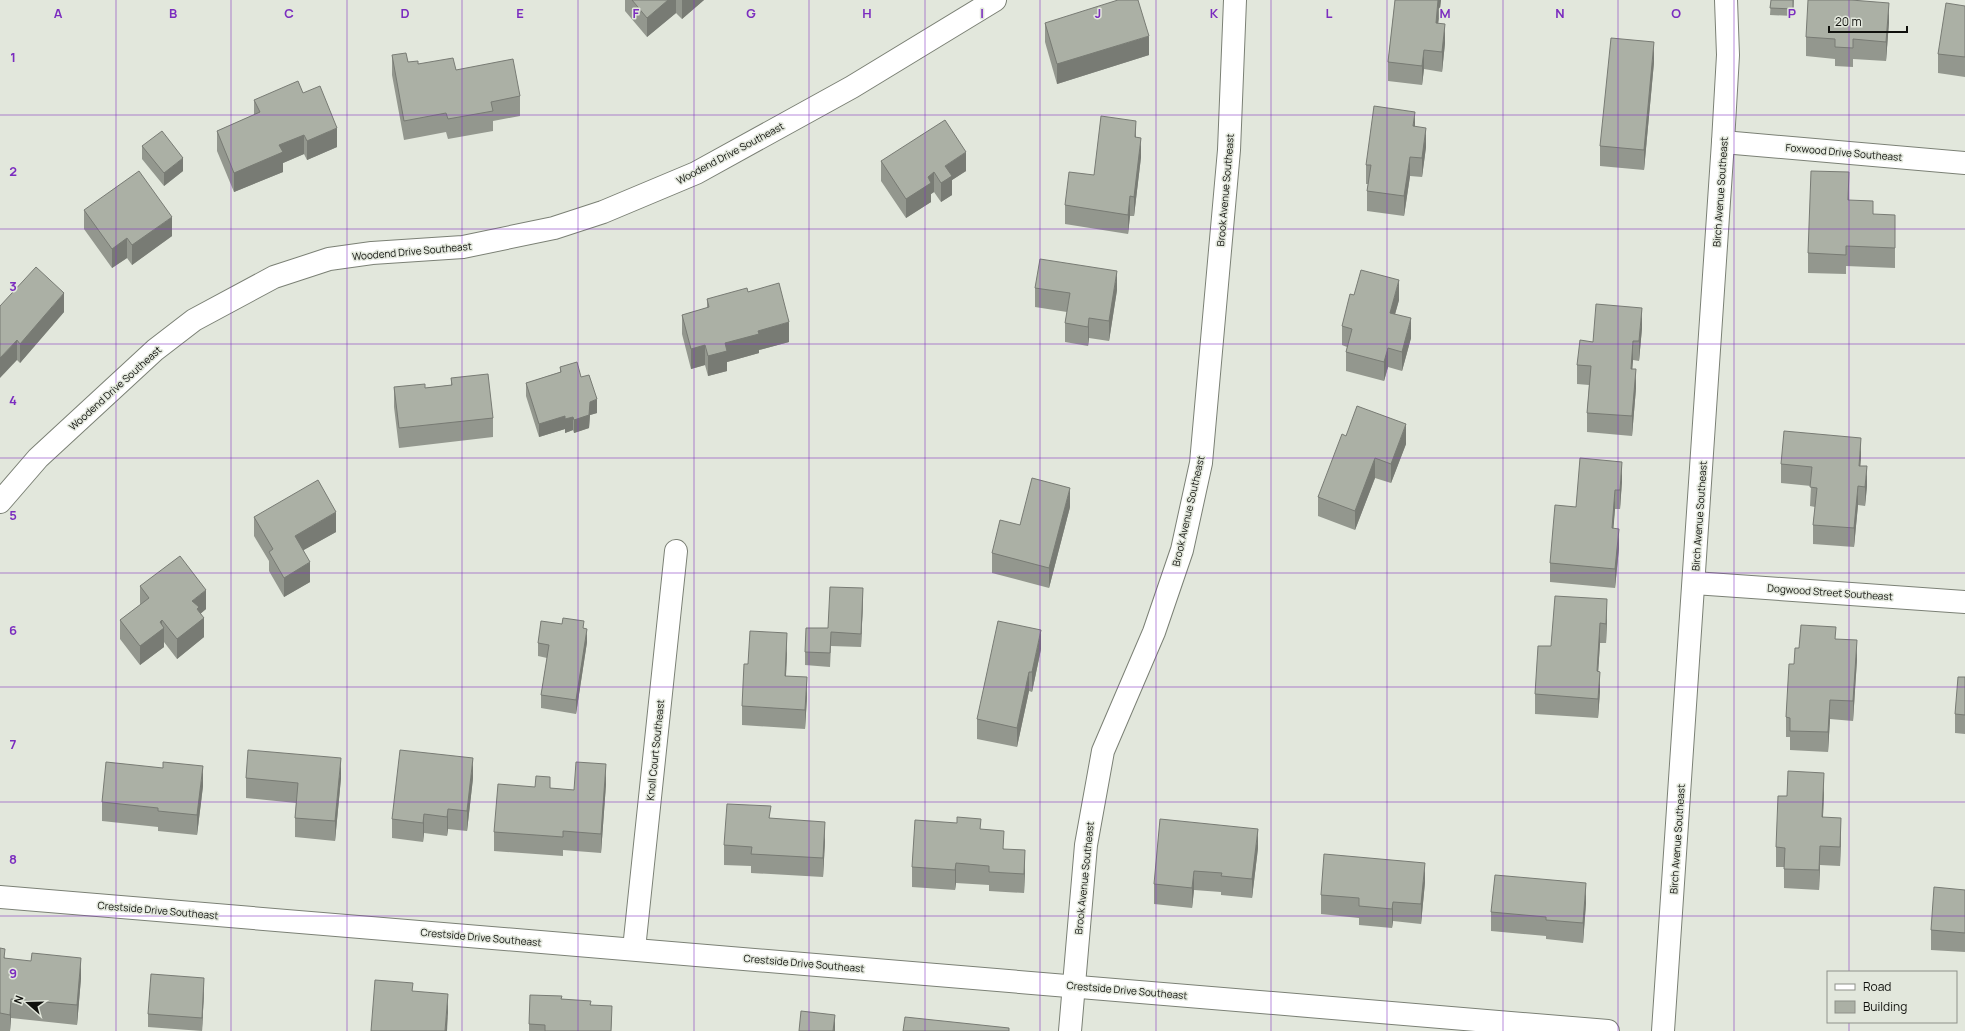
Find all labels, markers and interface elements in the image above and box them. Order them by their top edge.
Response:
text: A [54,4,63,22]
text: B [169,4,177,22]
text: C [284,4,294,22]
text: D [400,4,410,22]
text: E [516,4,524,22]
text: F [633,4,640,22]
text: G [746,4,756,22]
text: H [862,4,872,22]
text: I [980,4,984,22]
text: J [1095,4,1101,22]
text: K [1210,4,1219,22]
text: L [1326,4,1333,22]
text: M [1439,4,1451,22]
text: N [1555,4,1565,22]
text: O [1671,4,1681,22]
text: P [1788,4,1796,22]
scale bar [1829,8,1907,34]
text: 20 m [1835,13,1862,30]
text: 1 [10,48,16,66]
street label: Woodend Drive Southeast [674,119,786,187]
street label: Brook Avenue Southeast [1213,133,1237,247]
street label: Birch Avenue Southeast [1709,137,1731,247]
street label: Foxwood Drive Southeast [1785,140,1903,164]
text: 2 [9,162,17,180]
street label: Woodend Drive Southeast [352,239,472,263]
text: 3 [9,277,17,295]
street label: Woodend Drive Southeast [66,343,164,433]
text: 4 [9,391,17,409]
street label: Brook Avenue Southeast [1168,454,1208,568]
street label: Birch Avenue Southeast [1688,461,1710,571]
text: 5 [9,506,17,524]
street label: Dogwood Street Southeast [1767,581,1893,603]
text: 6 [9,621,17,639]
street label: Knoll Court Southeast [643,699,667,801]
text: 7 [10,735,17,753]
street label: Birch Avenue Southeast [1666,784,1688,894]
street label: Brook Avenue Southeast [1071,821,1097,935]
text: 8 [9,850,17,868]
street label: Crestside Drive Southeast [97,898,219,922]
street label: Crestside Drive Southeast [420,925,542,949]
street label: Crestside Drive Southeast [743,951,865,975]
text: 9 [9,964,17,982]
legend [1827,971,1957,1023]
street label: Crestside Drive Southeast [1066,978,1188,1002]
text: Road [1863,978,1891,995]
north arrow [8,983,48,1023]
text: N [10,993,27,1006]
text: Building [1863,998,1907,1015]

